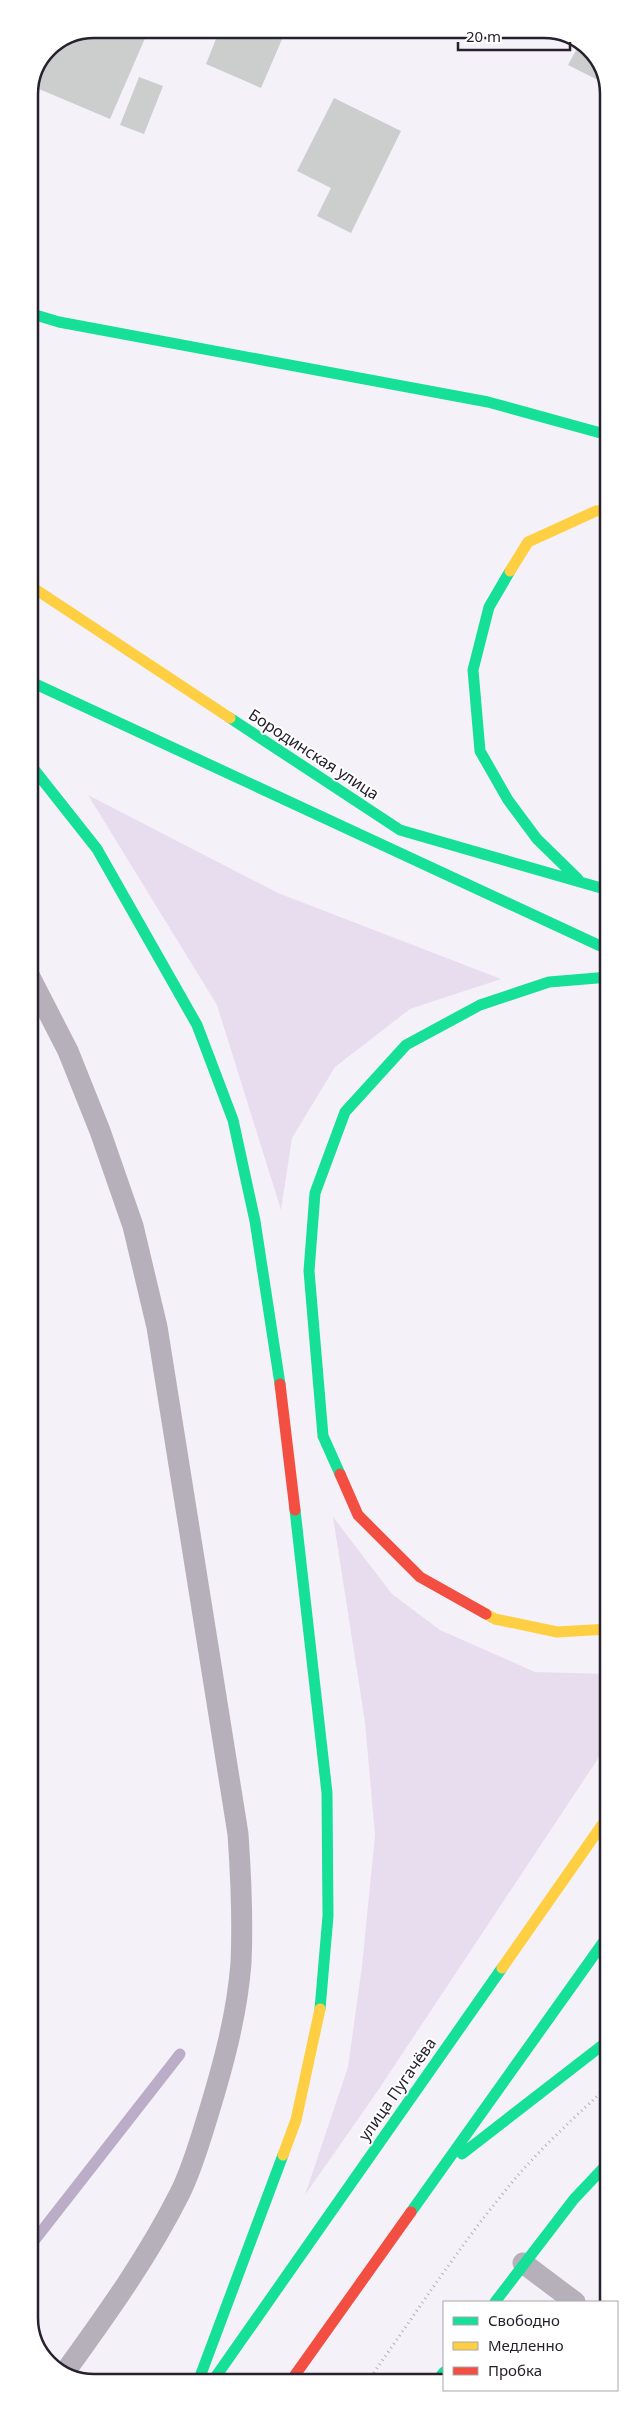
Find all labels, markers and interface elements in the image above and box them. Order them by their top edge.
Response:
scale bar [458,20,570,52]
text: 20 m [466,26,501,46]
street label: Бородинская улица [244,703,384,805]
street label: улица Пугачёва [353,2033,441,2145]
legend [443,2301,618,2391]
text: Свободно [488,2310,560,2330]
text: Медленно [488,2335,564,2355]
text: Пробка [488,2360,542,2380]

